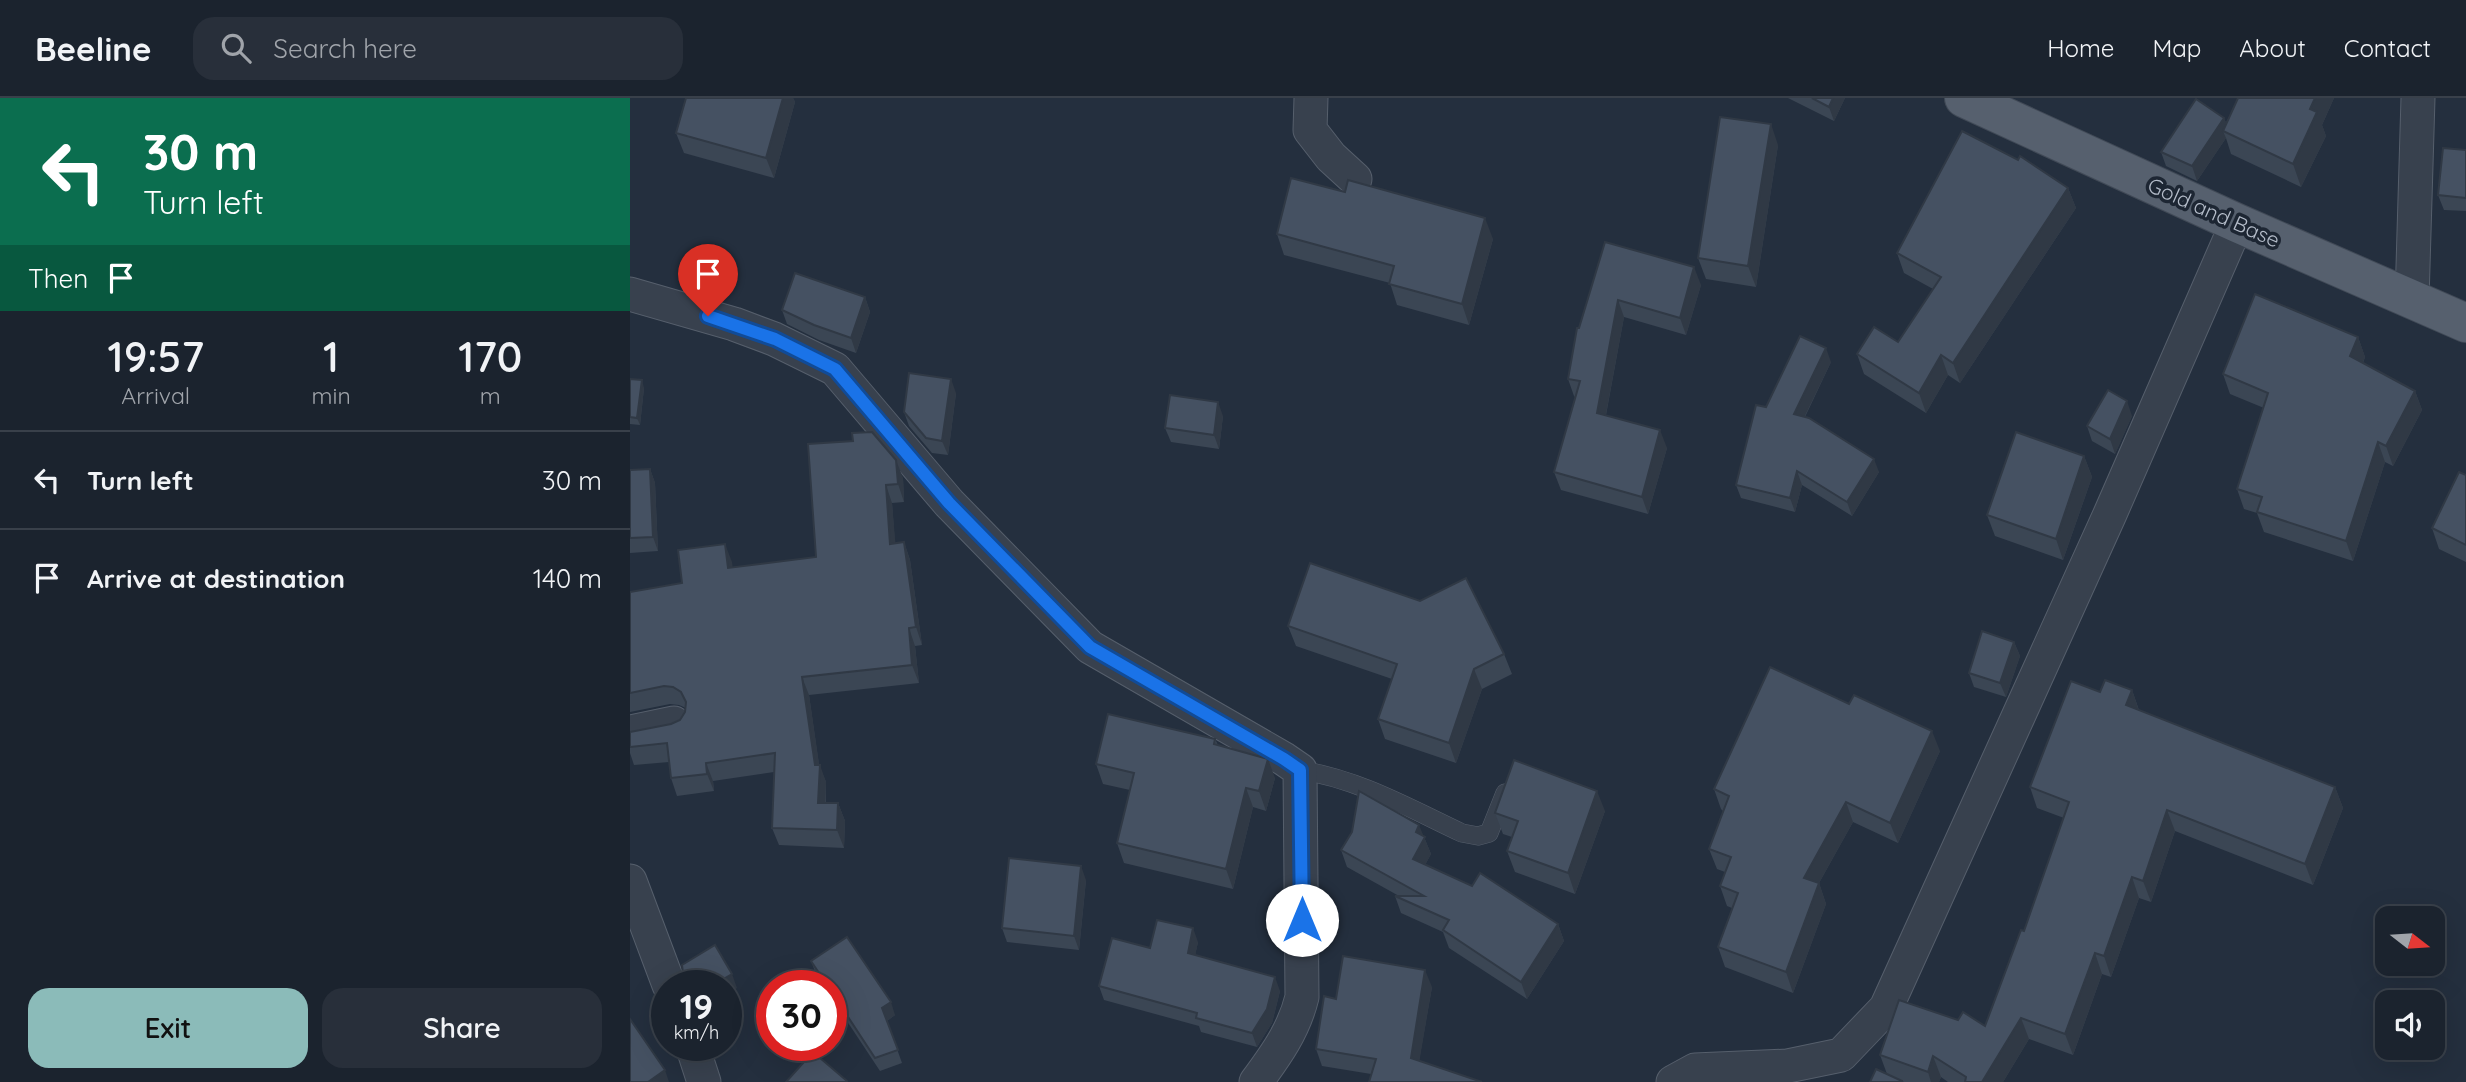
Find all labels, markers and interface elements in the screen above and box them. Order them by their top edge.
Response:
search box [193,17,683,80]
text: Beeline [35,28,151,69]
icon: search [217,29,255,67]
text: Search here [273,32,417,65]
text: Home [2047,33,2114,63]
text: Map [2152,33,2201,63]
text: About [2239,33,2306,63]
text: Contact [2344,33,2431,63]
text: 30 m [143,121,258,182]
icon: left [28,126,119,217]
street label: Gold and Base [2144,171,2284,253]
text: Turn left [143,182,264,222]
pin [678,244,738,316]
icon: arrive [689,255,727,293]
icon: arrive [102,259,140,297]
text: Then [28,262,88,295]
text: 19:57 [108,330,204,383]
text: 1 [323,330,339,383]
text: 170 [458,330,522,383]
text: Arrival [121,381,190,410]
text: min [311,381,351,410]
text: m [480,381,501,410]
icon: left [28,461,66,499]
text: Turn left [87,464,194,497]
text: 30 m [542,464,602,497]
icon: arrive [28,559,66,597]
text: Arrive at destination [87,562,345,595]
text: 140 m [533,562,602,595]
position arrow [1265,883,1339,957]
north arrow [2375,906,2445,976]
map controls [2375,906,2445,1060]
speed limit sign: 30 [756,970,847,1061]
text: 19 [680,984,713,1028]
button: Exit [28,988,308,1068]
button: Share [322,988,602,1068]
button: sound [2375,990,2445,1060]
text: km/h [674,1021,719,1044]

